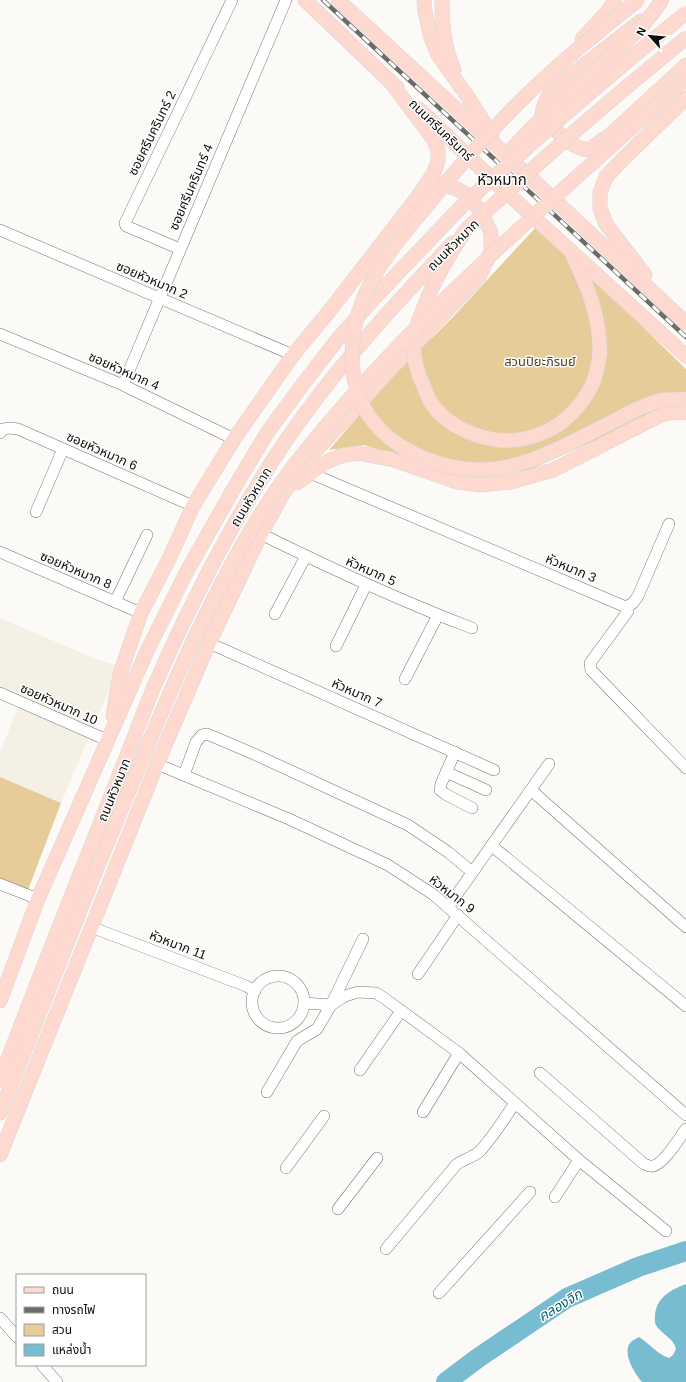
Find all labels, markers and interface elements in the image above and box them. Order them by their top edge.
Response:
north arrow [630,16,670,56]
text: N [634,25,648,38]
street label: ซอยศรีนครินทร์ 2 [125,88,179,178]
street label: ถนนศรีนครินทร์ [406,96,476,165]
street label: ซอยศรีนครินทร์ 4 [166,142,216,232]
district label: หัวหมาก [477,171,527,188]
street label: ถนนหัวหมาก [424,216,482,274]
street label: ซอยหัวหมาก 2 [114,258,190,302]
street label: ซอยหัวหมาก 4 [86,349,162,393]
park label: สวนปิยะภิรมย์ [504,354,576,369]
street label: ซอยหัวหมาก 6 [64,429,140,473]
street label: ถนนหัวหมาก [227,465,275,529]
street label: ซอยหัวหมาก 8 [38,548,114,592]
street label: หัวหมาก 3 [543,551,599,585]
street label: หัวหมาก 5 [343,553,399,589]
street label: หัวหมาก 7 [329,675,385,711]
street label: ซอยหัวหมาก 10 [18,680,100,728]
street label: ถนนหัวหมาก [95,756,133,824]
street label: หัวหมาก 9 [426,872,478,916]
street label: หัวหมาก 11 [147,927,209,963]
legend [16,1274,146,1366]
text: ถนน [52,1283,74,1297]
water label: คลองจิก [535,1285,585,1324]
text: ทางรถไฟ [52,1303,95,1317]
text: สวน [52,1323,72,1337]
text: แหล่งน้ำ [52,1341,91,1357]

